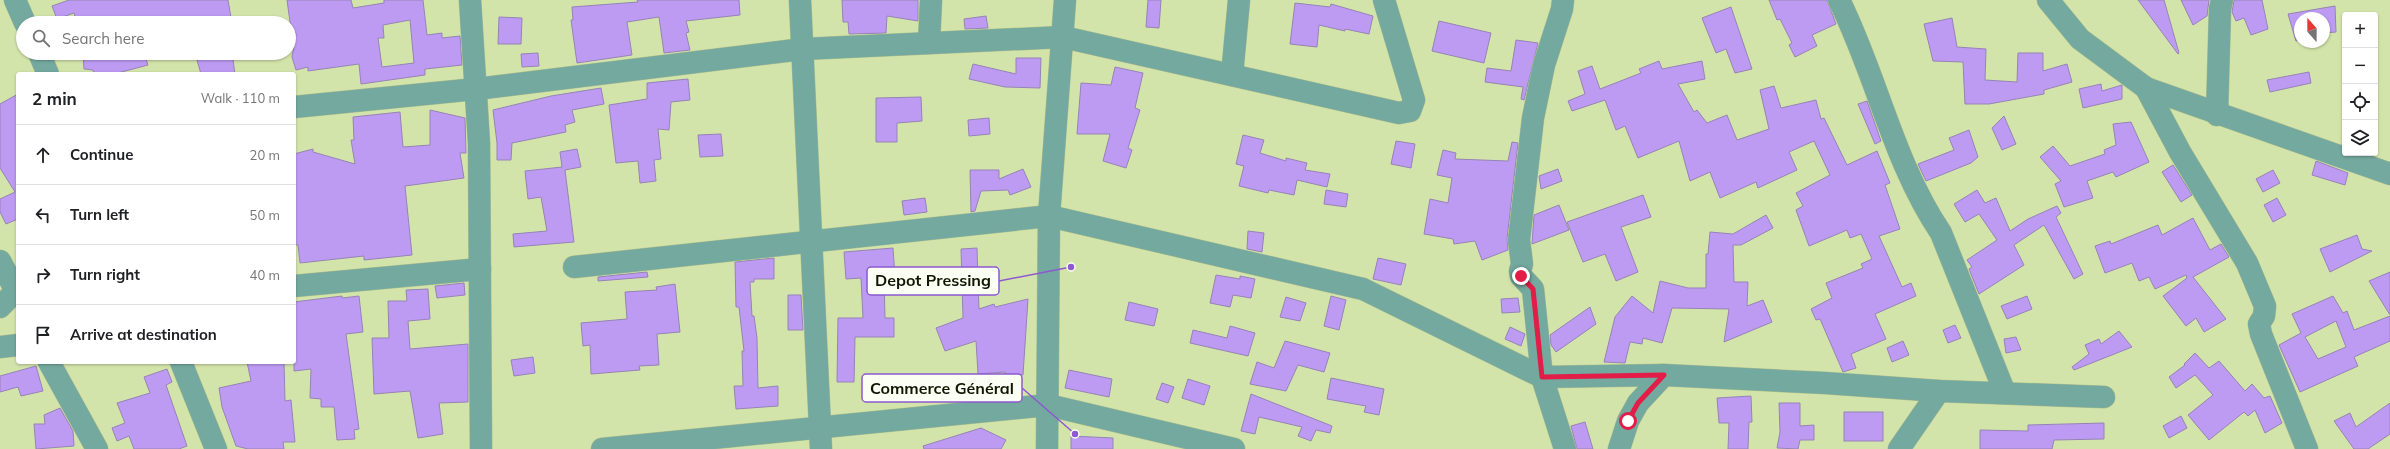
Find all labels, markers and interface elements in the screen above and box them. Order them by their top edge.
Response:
north arrow [2294,12,2330,48]
map controls [2342,12,2378,156]
button: + [2342,12,2378,48]
search box [16,16,296,60]
icon: search [30,27,52,49]
text: Search here [62,29,144,48]
button: − [2342,48,2378,84]
button: locate [2342,84,2378,120]
text: 2 min [32,88,77,109]
text: Walk · 110 m [201,90,280,106]
button: layers [2342,120,2378,156]
icon: ahead [32,144,54,166]
text: Continue [70,145,133,164]
text: 20 m [250,147,280,163]
icon: left [32,204,54,226]
text: Turn left [70,205,129,224]
text: 50 m [250,207,280,223]
icon: right [32,264,54,286]
text: Turn right [70,265,140,284]
text: 40 m [250,267,280,283]
callout: Depot Pressing [867,267,999,295]
route end [1512,267,1530,285]
text: Depot Pressing [875,270,991,290]
icon: arrive [32,324,54,346]
text: Arrive at destination [70,325,217,344]
callout: Commerce Général [862,374,1022,402]
text: Commerce Général [870,378,1014,398]
route start [1619,412,1637,430]

